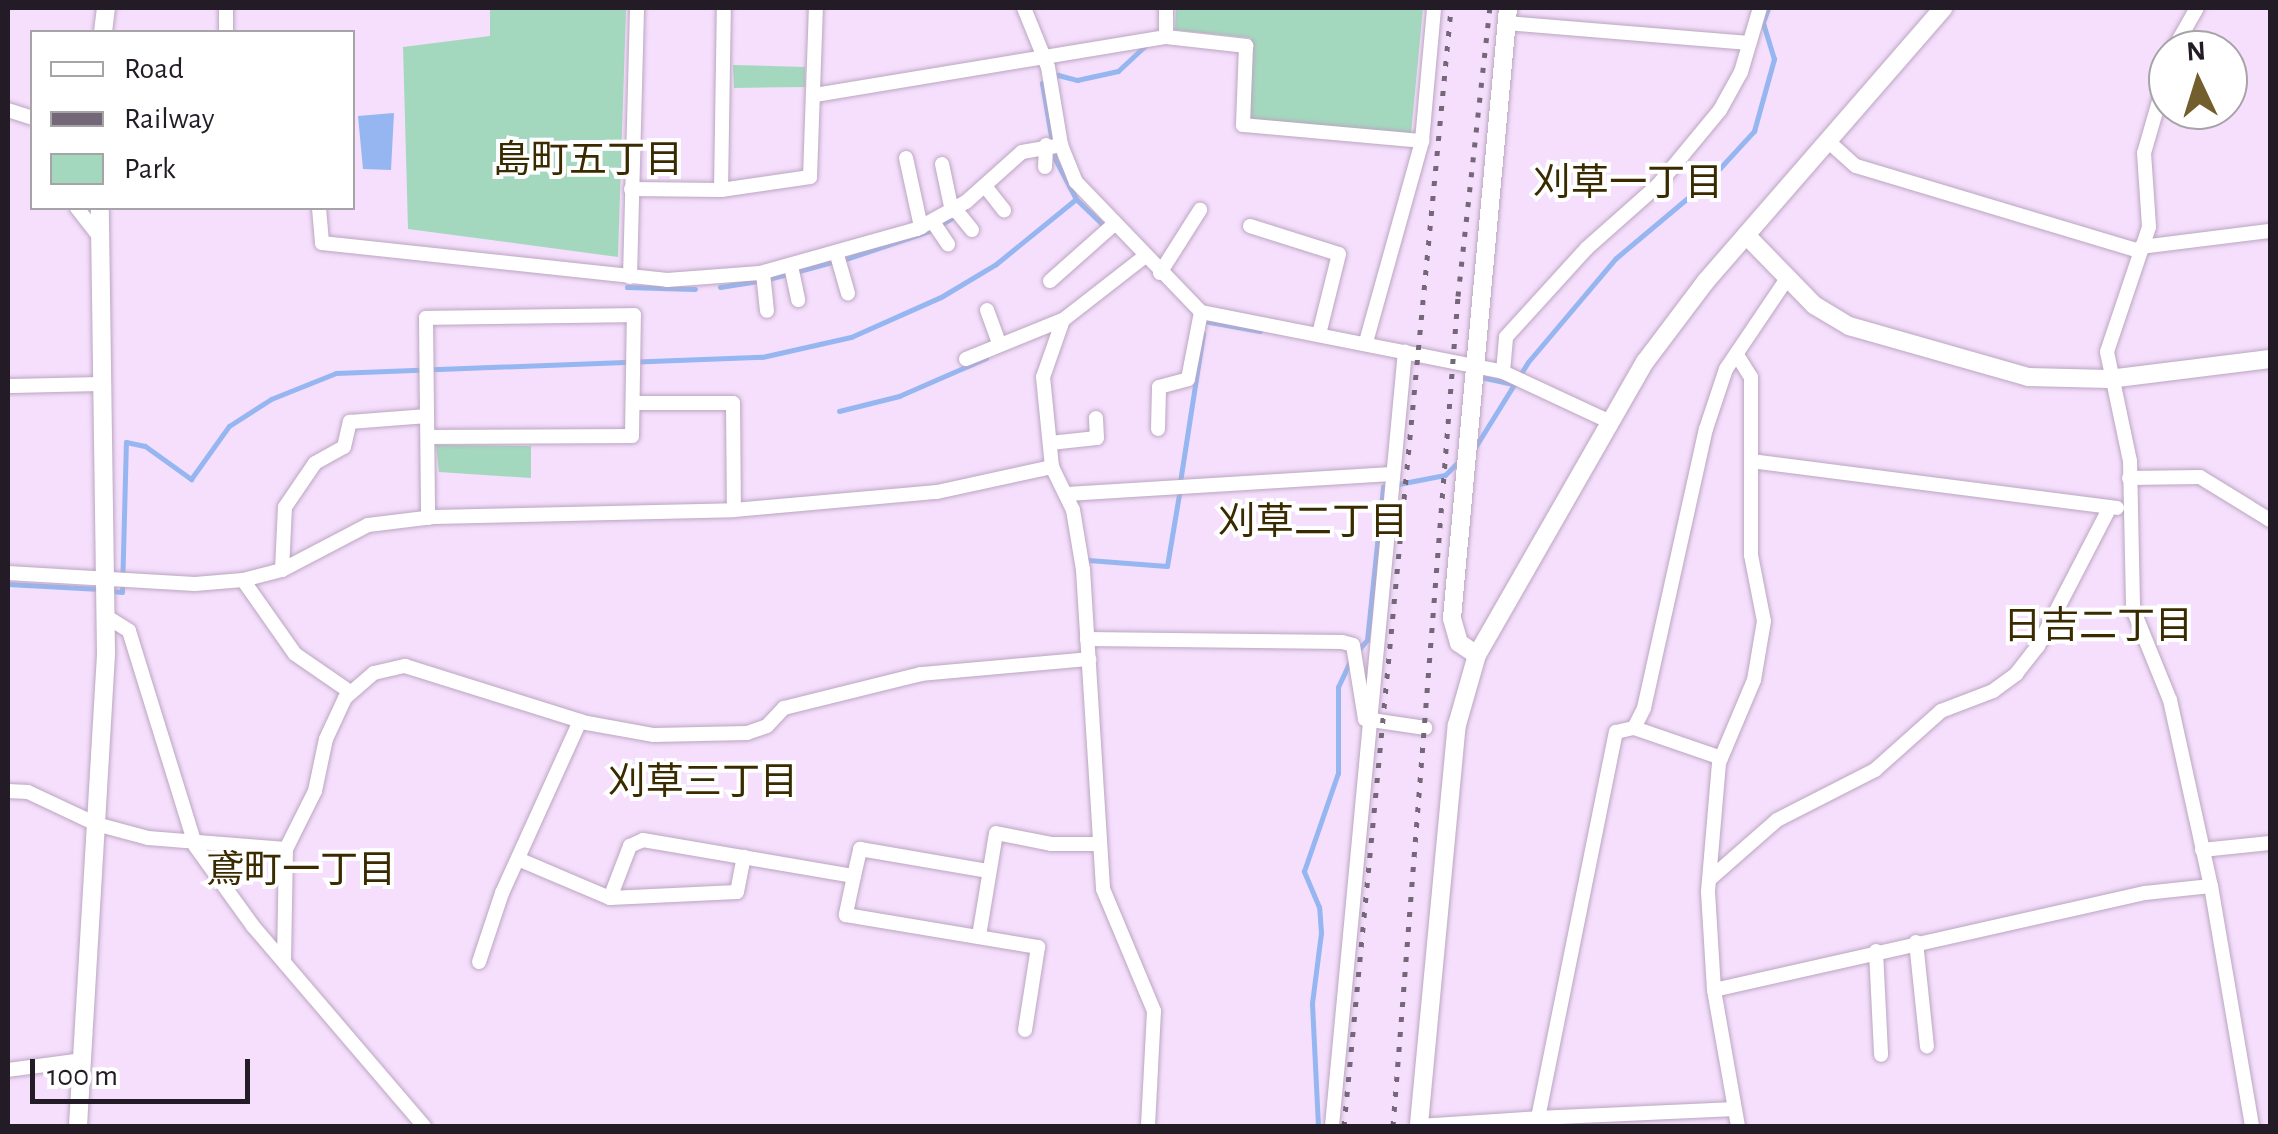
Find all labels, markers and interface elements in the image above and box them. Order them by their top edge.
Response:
legend [30,30,355,210]
north arrow [2148,30,2248,130]
text: N [2185,37,2207,67]
text: Road [124,54,184,84]
text: Railway [124,104,215,134]
district label: 島町五丁目 [493,139,683,185]
text: Park [124,154,176,184]
district label: 刈草一丁目 [1533,162,1723,208]
district label: 刈草二丁目 [1218,501,1408,547]
district label: 日吉二丁目 [2003,605,2193,651]
district label: 刈草三丁目 [608,761,798,807]
district label: 鳶町一丁目 [206,849,396,895]
scale bar [35,1039,255,1101]
text: 100 m [47,1061,118,1091]

